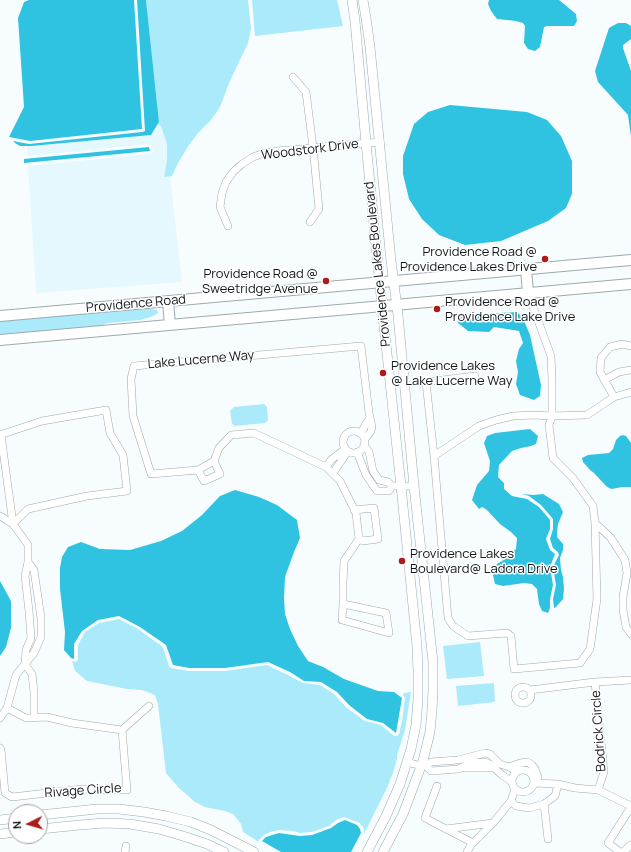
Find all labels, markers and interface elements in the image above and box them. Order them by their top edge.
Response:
street label: Woodstork Drive [260,136,360,164]
street label: Providence Lakes Boulevard [362,181,394,347]
place label: Providence Road @ Providence Lakes Drive [400,244,537,275]
marker: Providence Road @ Providence Lakes Drive [540,254,550,264]
place label: Providence Road @ Sweetridge Avenue [202,266,318,297]
marker: Providence Road @ Sweetridge Avenue [321,276,331,286]
street label: Providence Road [85,292,187,316]
place label: Providence Road @ Providence Lake Drive [445,294,575,325]
marker: Providence Road @ Providence Lake Drive [432,304,442,314]
street label: Lake Lucerne Way [147,348,255,372]
place label: Providence Lakes @ Lake Lucerne Way [391,358,513,389]
marker: Providence Lakes @ Lake Lucerne Way [378,368,388,378]
place label: Providence Lakes Boulevard@ Ladora Drive [410,546,558,577]
marker: Providence Lakes Boulevard@ Ladora Drive [397,556,407,566]
street label: Bodrick Circle [588,690,610,772]
street label: Rivage Circle [44,781,122,801]
north arrow [8,804,48,844]
text: N [9,820,24,830]

